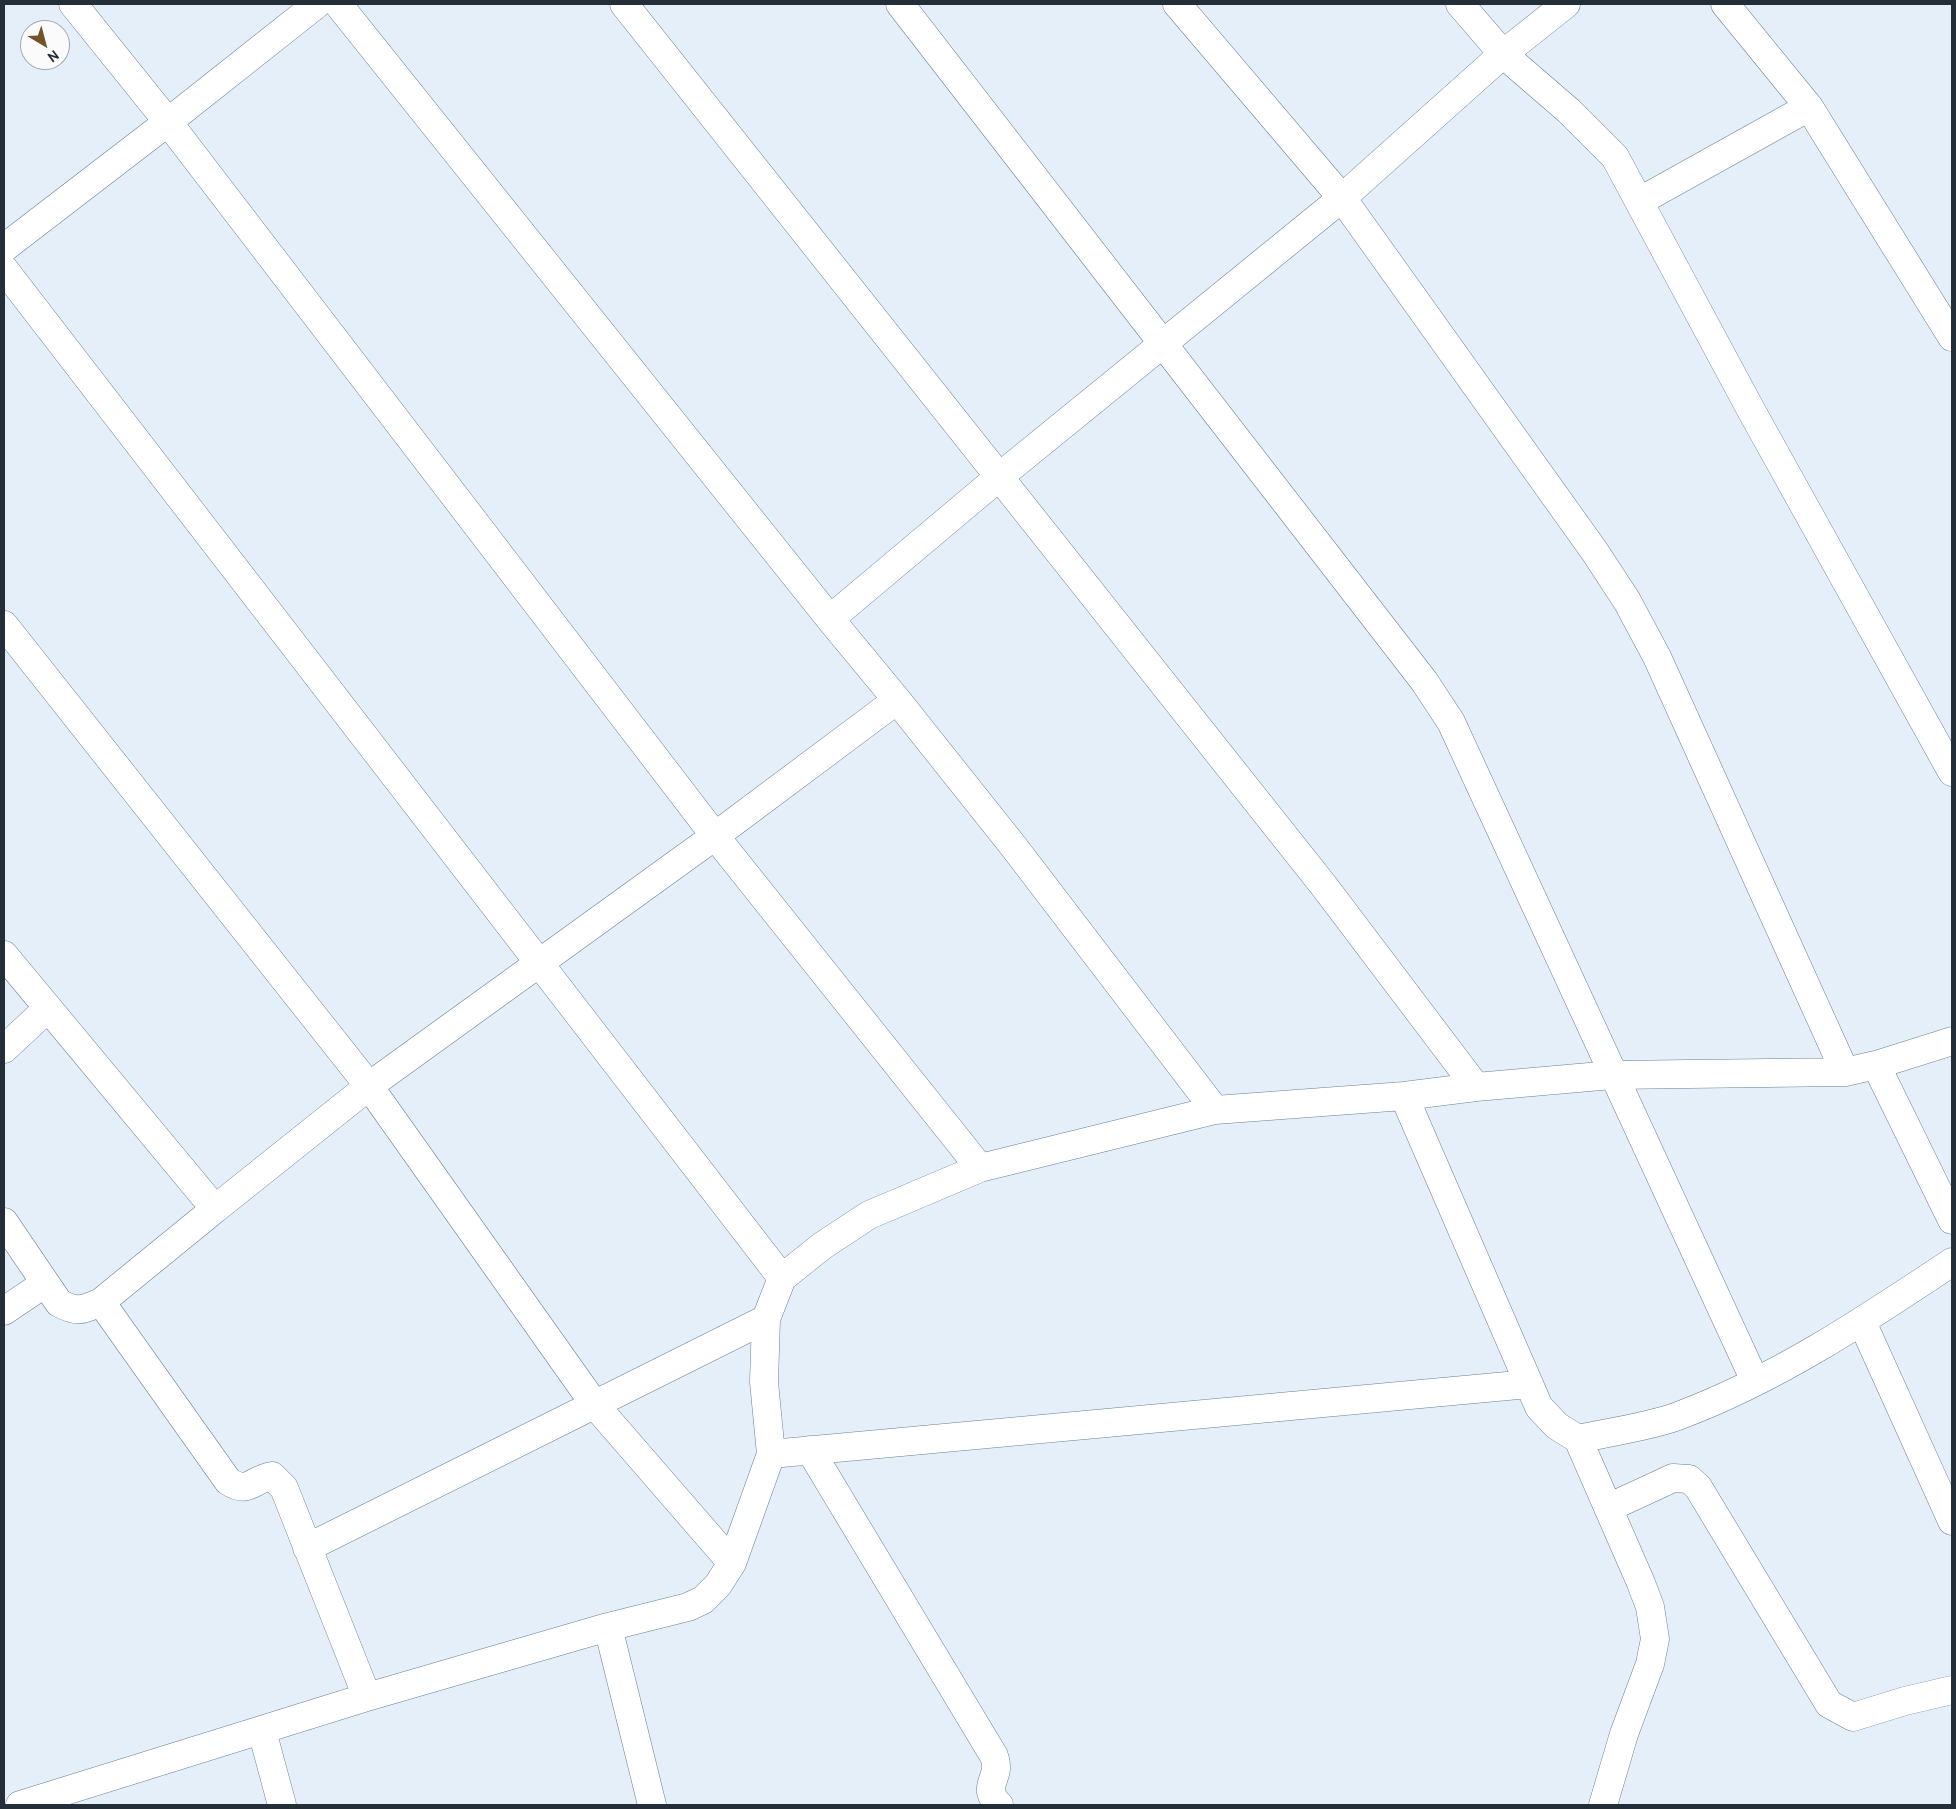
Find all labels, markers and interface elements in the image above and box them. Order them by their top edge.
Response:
north arrow [20,20,70,70]
text: N [44,46,63,66]

